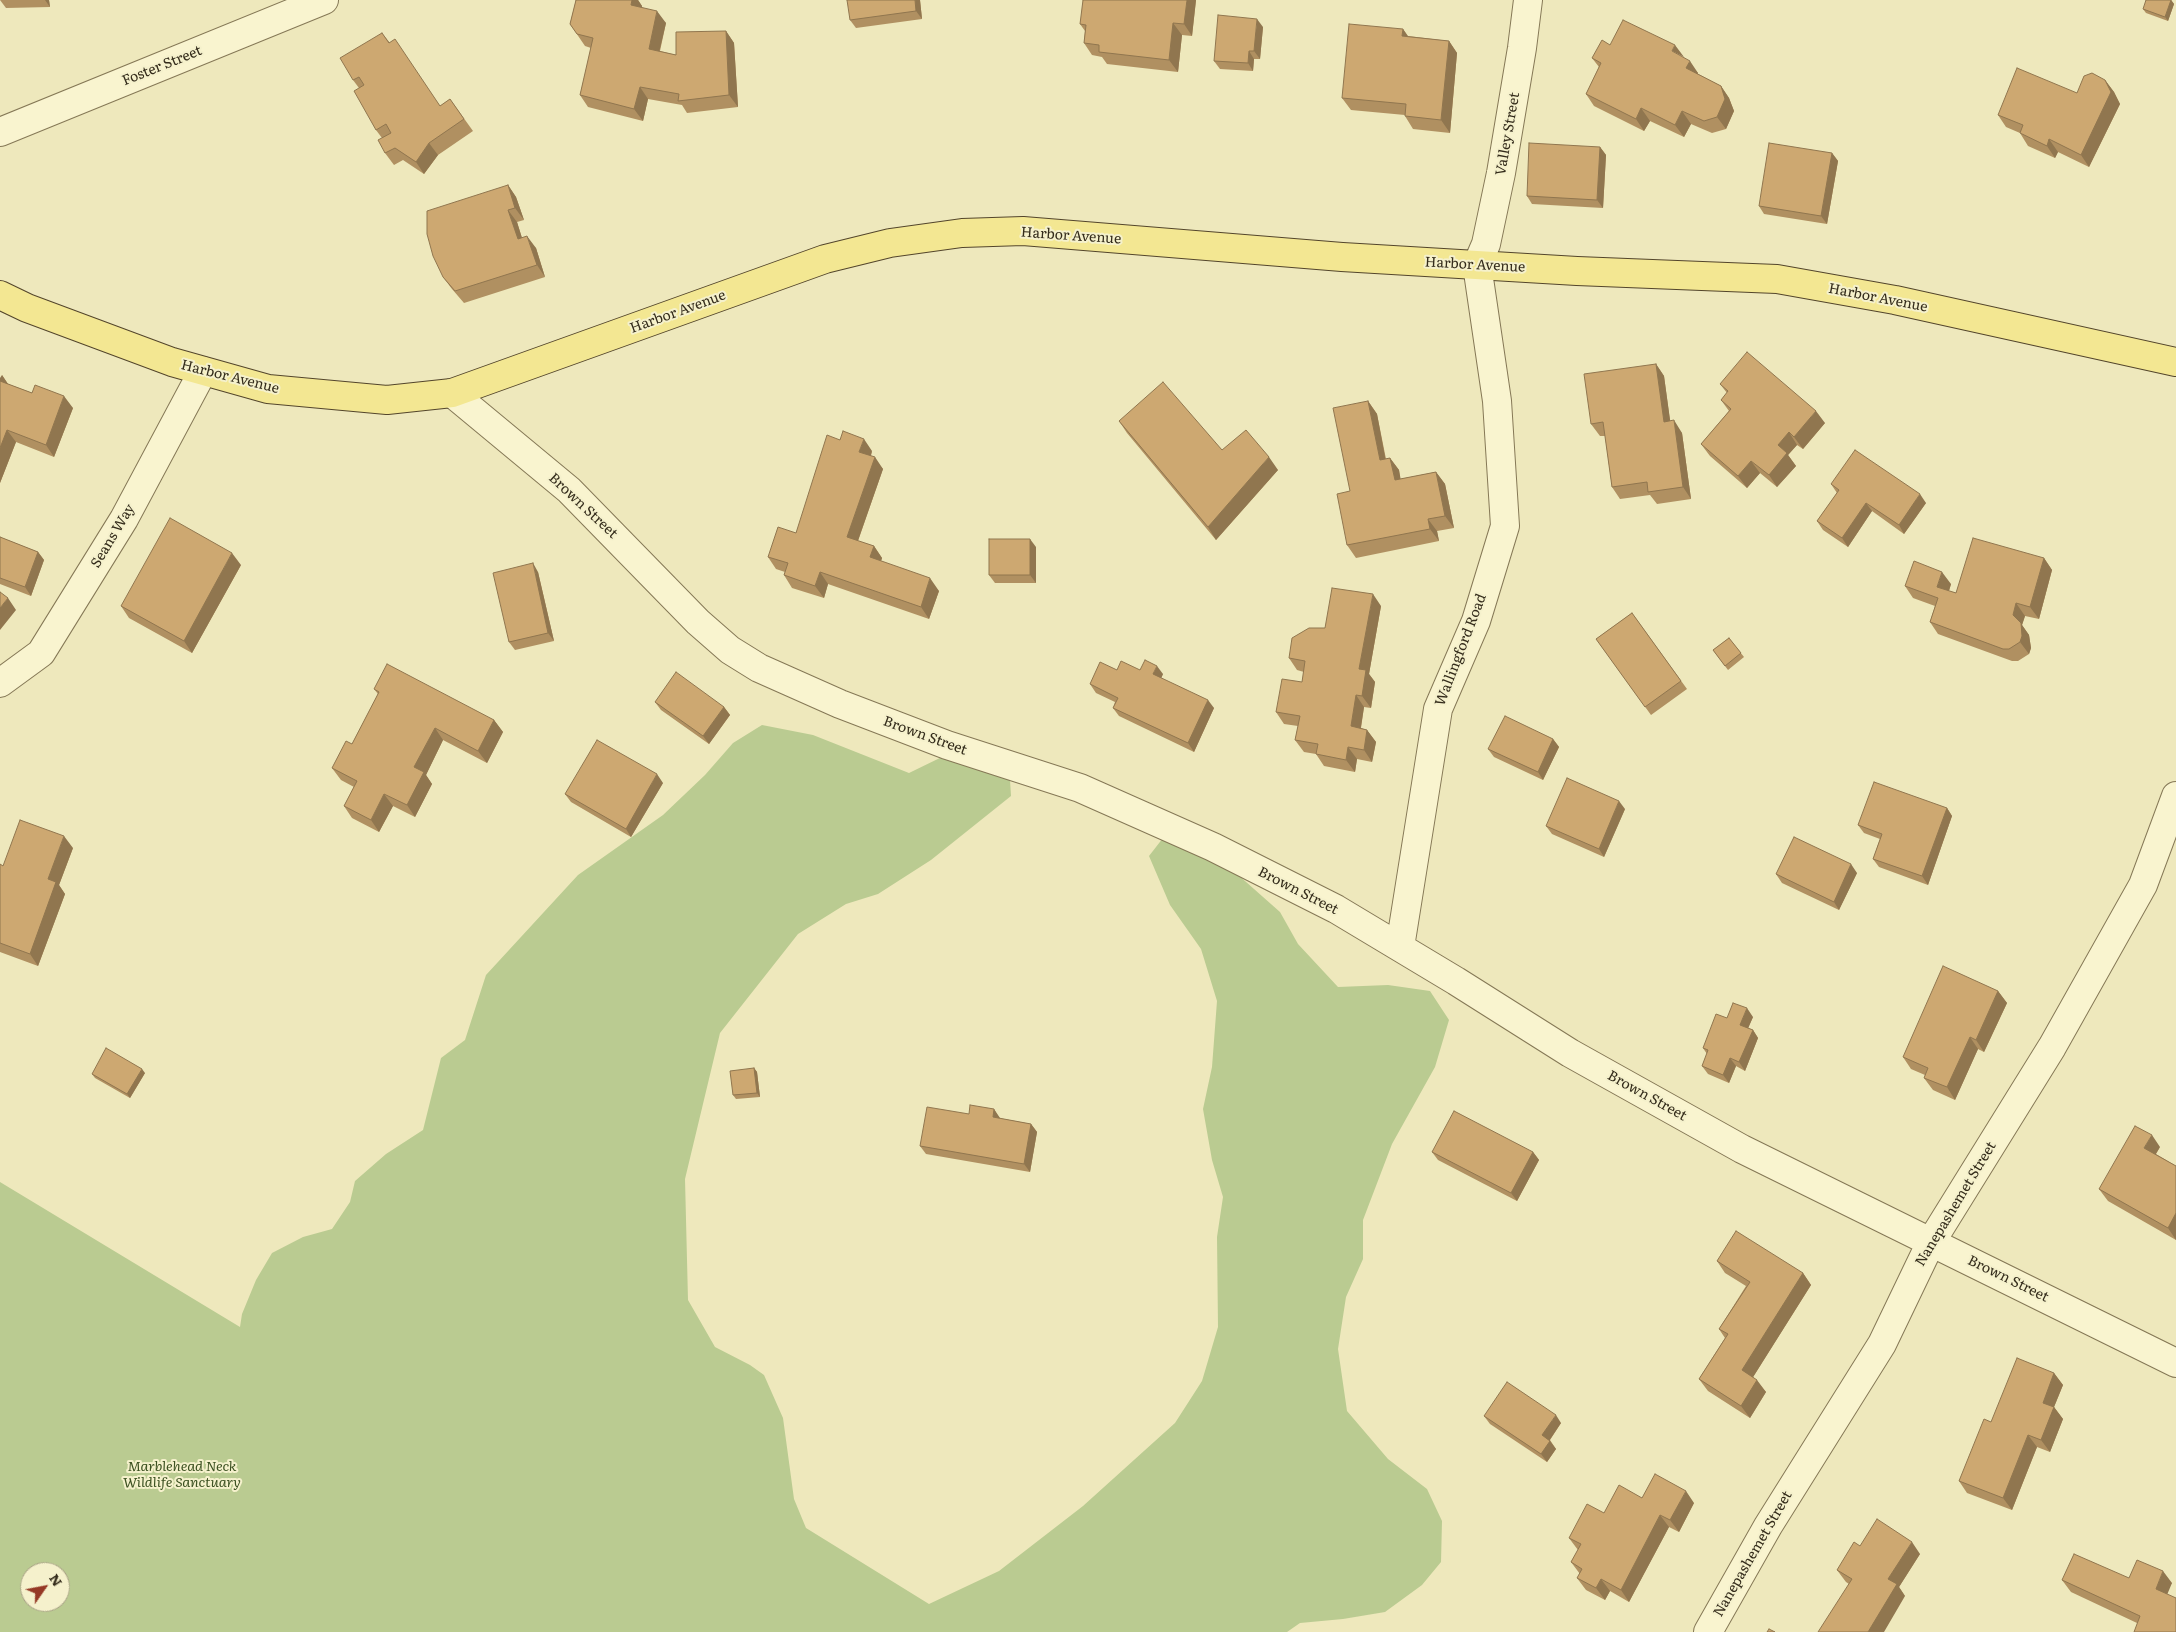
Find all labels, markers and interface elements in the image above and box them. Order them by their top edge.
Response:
street label: Foster Street [120,42,204,90]
street label: Valley Street [1492,91,1524,177]
street label: Harbor Avenue [1020,224,1122,248]
street label: Harbor Avenue [1424,254,1526,276]
street label: Harbor Avenue [1827,280,1929,316]
street label: Harbor Avenue [628,287,728,337]
street label: Harbor Avenue [179,357,281,397]
street label: Brown Street [545,470,621,542]
street label: Seans Way [87,501,139,571]
street label: Wallingford Road [1432,591,1490,709]
street label: Brown Street [881,713,969,759]
street label: Brown Street [1255,864,1341,918]
street label: Brown Street [1604,1067,1690,1125]
street label: Nanepashemet Street [1912,1139,2000,1269]
street label: Brown Street [1965,1252,2051,1306]
park label: Marblehead Neck Wildlife Sanctuary [123,1459,241,1491]
street label: Nanepashemet Street [1710,1488,1796,1620]
north arrow [20,1562,70,1612]
text: N [45,1569,68,1590]

